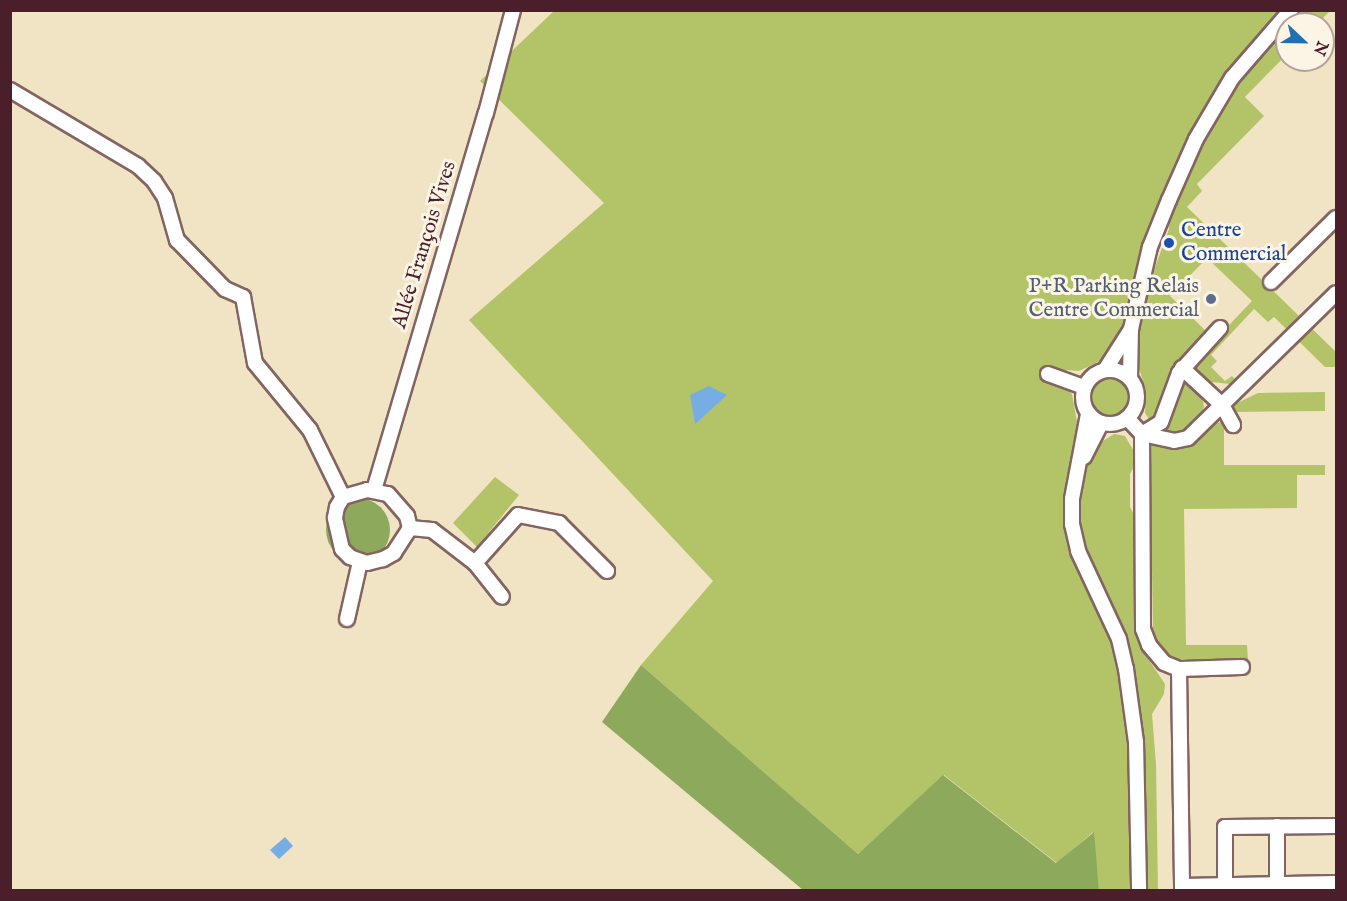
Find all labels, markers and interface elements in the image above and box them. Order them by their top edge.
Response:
north arrow [1275,12,1335,72]
text: N [1308,38,1332,58]
street label: Allée François Vives [388,158,462,332]
place label: Centre Commercial [1181,218,1287,268]
marker: Centre Commercial [1162,236,1176,250]
place label: P+R Parking Relais Centre Commercial [1029,274,1199,324]
marker: P+R Parking Relais Centre Commercial [1204,292,1218,306]

